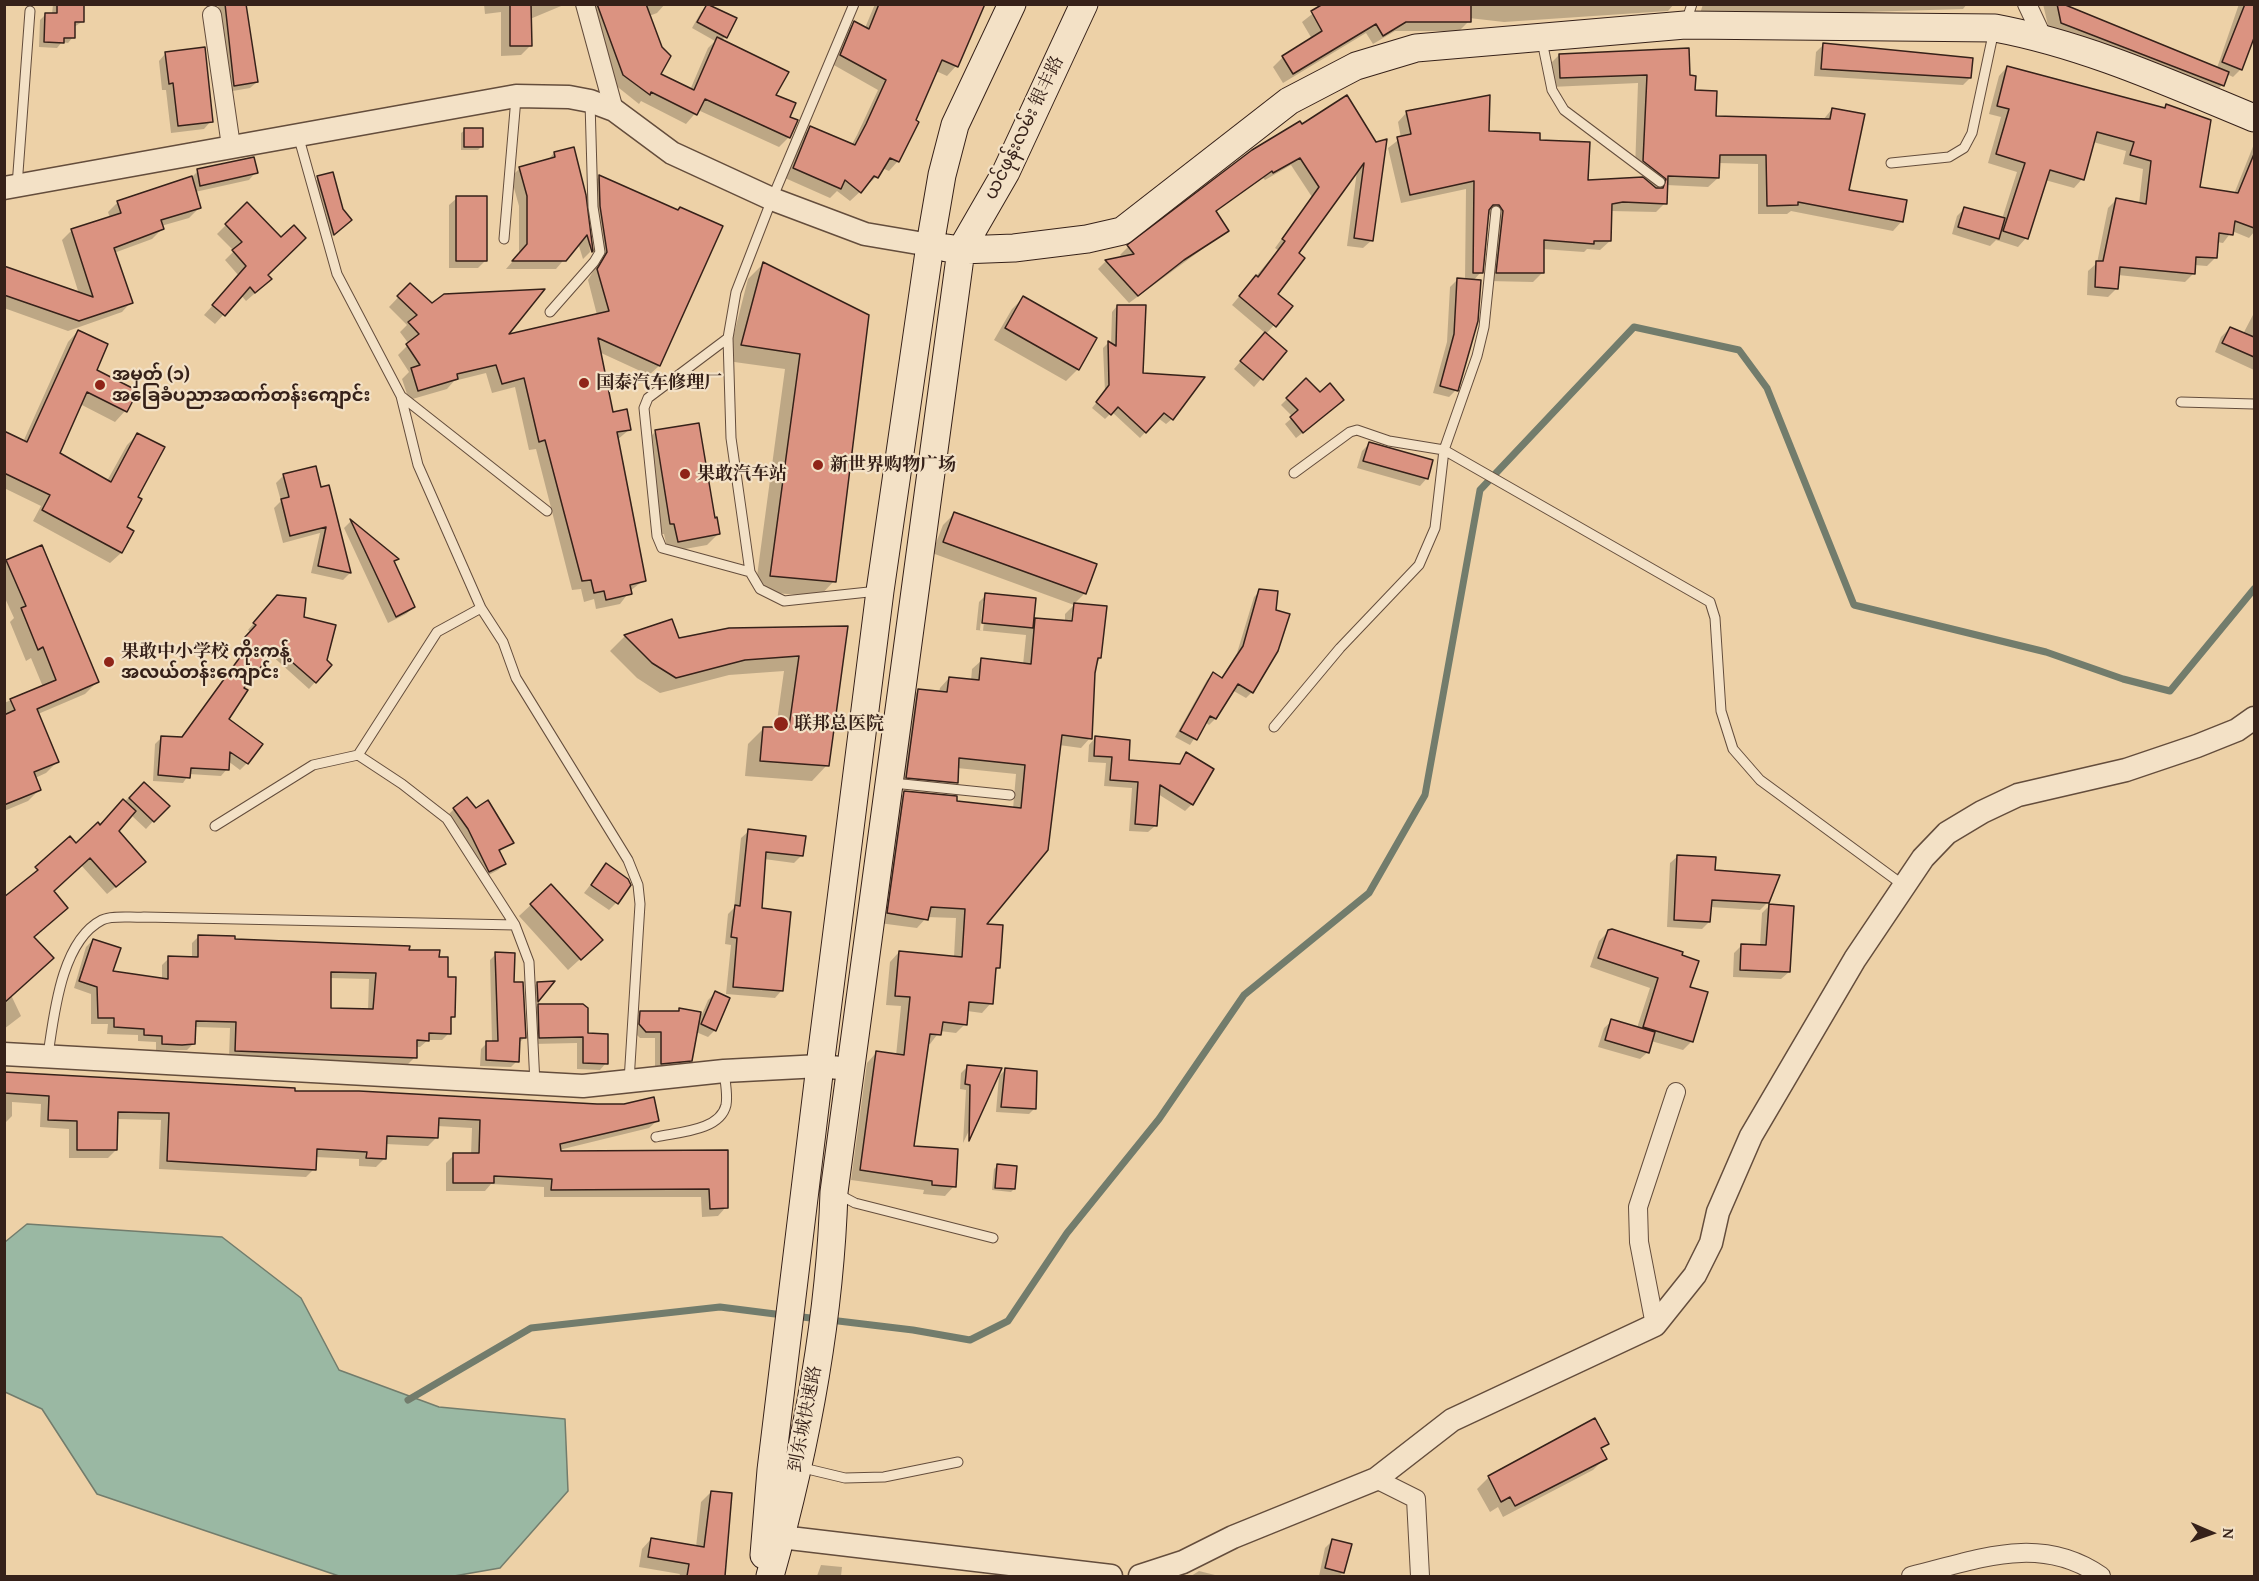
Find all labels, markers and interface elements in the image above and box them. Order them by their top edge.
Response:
street label: ယင်ဖုန်းလမ်း 银丰路 [981,53,1069,203]
place label: အမှတ် (၁) အခြေခံပညာအထက်တန်းကျောင်း [112,364,370,406]
place label: 国泰汽车修理厂 [596,372,722,394]
marker: 国泰汽车修理厂 [577,376,591,390]
marker: အမှတ် (၁) အခြေခံပညာအထက်တန်းကျောင်း [93,378,107,392]
place label: 新世界购物广场 [830,454,956,476]
marker: 新世界购物广场 [811,458,825,472]
place label: 果敢汽车站 [697,463,787,485]
marker: 果敢汽车站 [678,467,692,481]
place label: 果敢中小学校 ကိုးကန့် အလယ်တန်းကျောင်း [121,641,290,684]
marker: 果敢中小学校 ကိုးကန့် အလယ်တန်းကျောင်း [102,655,116,669]
place label: 联邦总医院 [794,713,884,735]
marker: 联邦总医院 [772,715,790,733]
street label: 到东城快速路 [785,1364,827,1474]
north arrow [2181,1503,2241,1563]
text: N [2217,1528,2241,1539]

